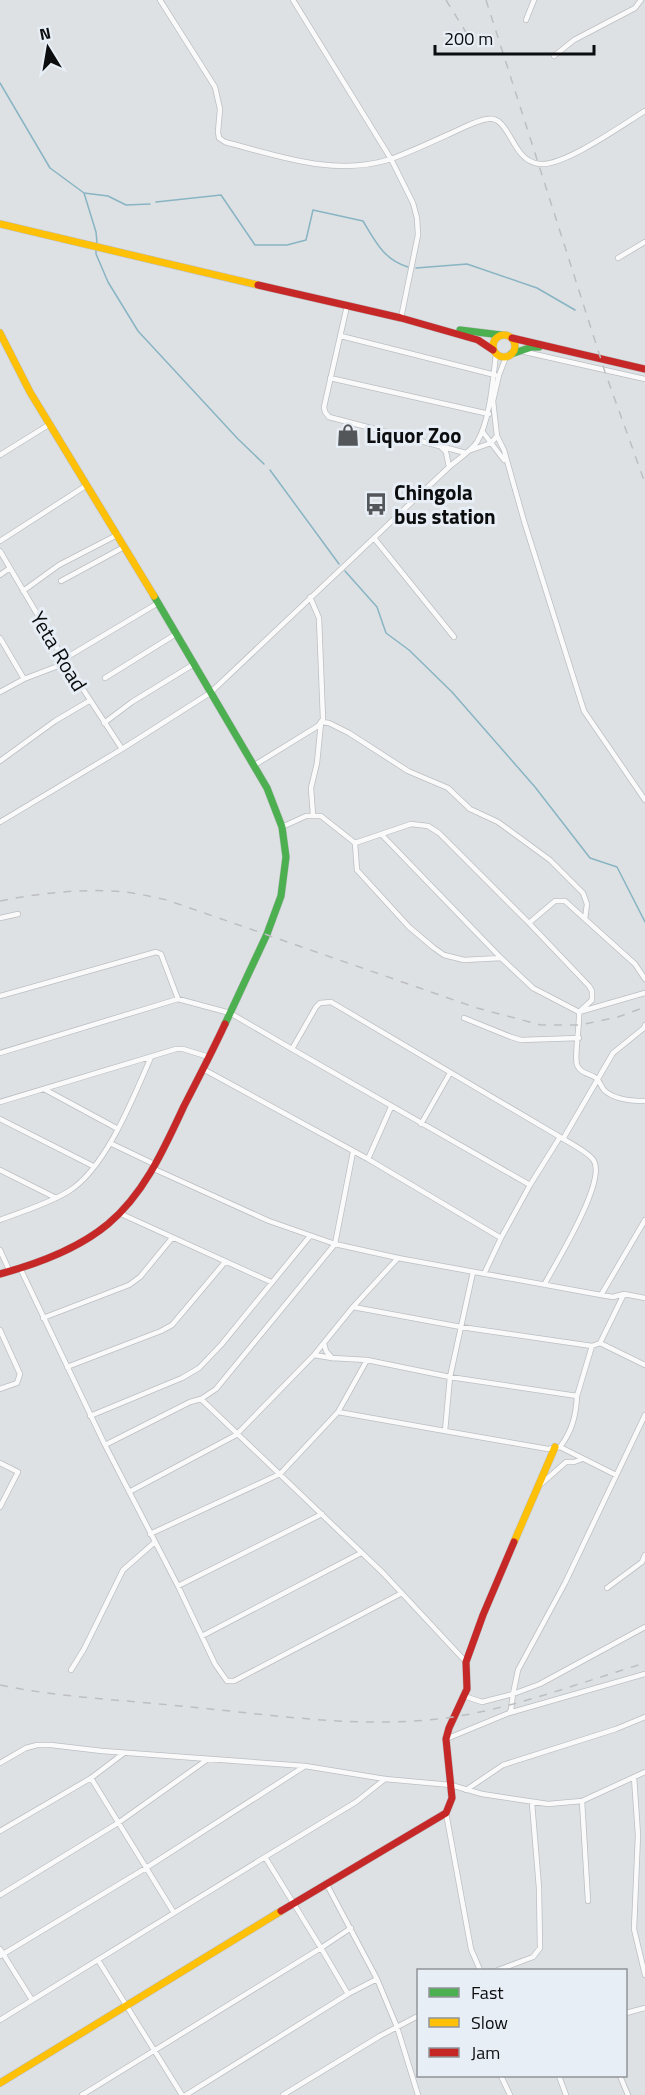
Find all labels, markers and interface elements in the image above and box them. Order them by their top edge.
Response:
north arrow [18,18,78,78]
scale bar [435,18,594,56]
text: N [37,20,53,46]
text: 200 m [444,25,493,52]
place label: Liquor Zoo [366,419,461,451]
shop icon: Liquor Zoo [335,422,361,448]
place label: Chingola bus station [394,476,496,532]
bus stop icon: Chingola bus station [363,491,389,517]
street label: Yeta Road [23,605,95,697]
legend [417,1969,627,2077]
text: Fast [471,1979,504,2006]
text: Slow [471,2009,508,2036]
text: Jam [471,2039,500,2066]

